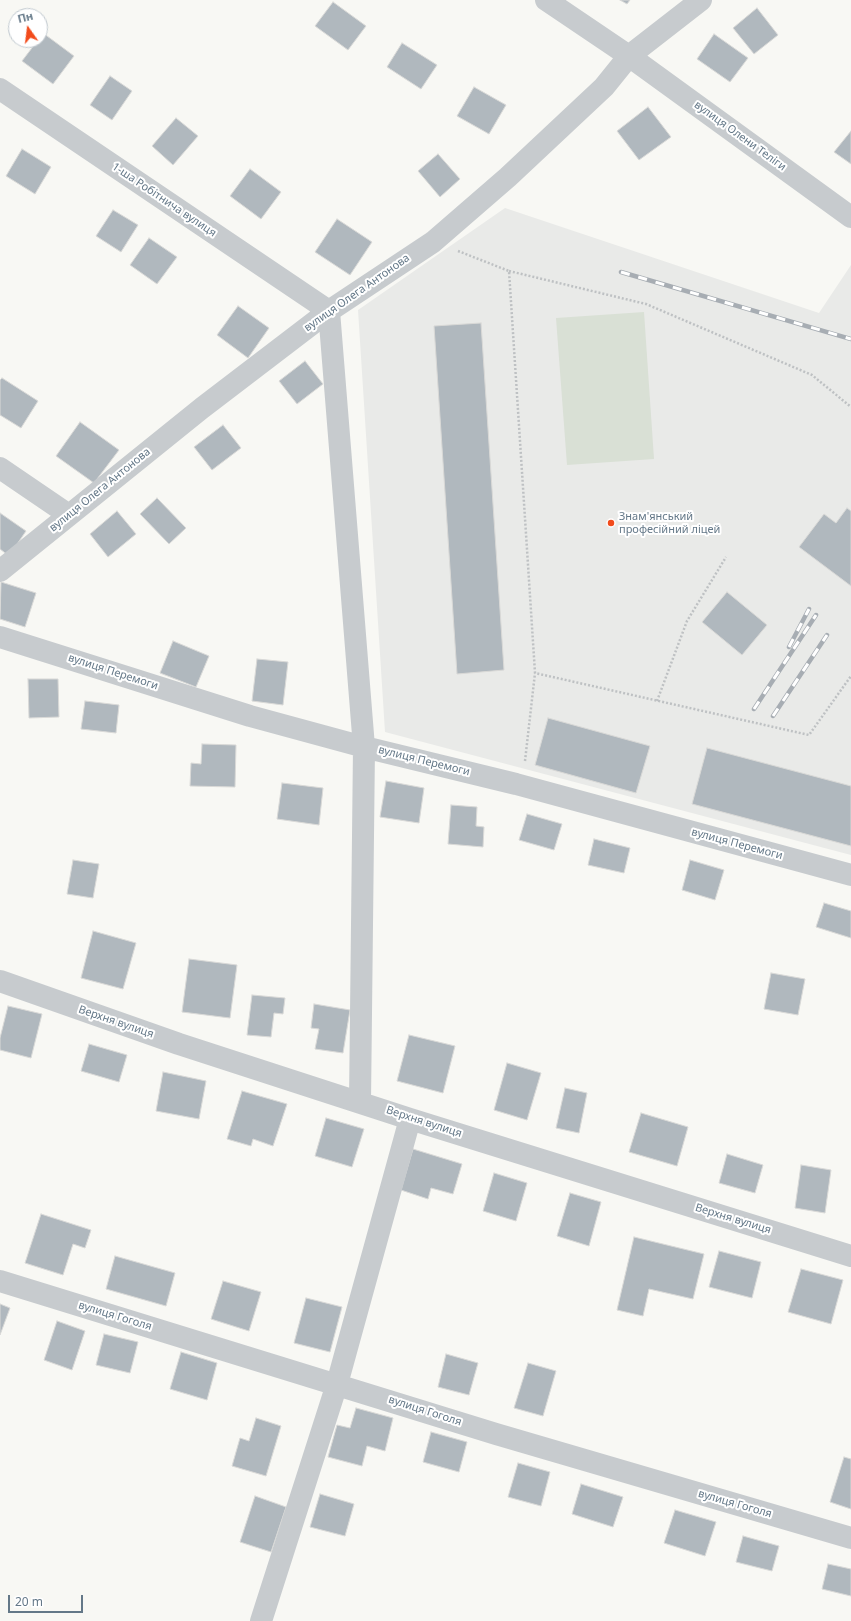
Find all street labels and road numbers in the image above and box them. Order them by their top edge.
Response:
street label: вулиця Олени Теліги [692,98,788,174]
street label: 1-ша Робітнича вулиця [109,160,219,240]
street label: вулиця Олега Антонова [302,251,412,335]
street label: вулиця Олега Антонова [47,445,153,535]
street label: вулиця Перемоги [66,651,160,693]
street label: вулиця Перемоги [377,743,471,779]
street label: вулиця Перемоги [690,825,784,863]
street label: Верхня вулиця [77,1003,155,1041]
street label: Верхня вулиця [385,1104,463,1140]
street label: Верхня вулиця [693,1201,773,1237]
street label: вулиця Гоголя [77,1299,153,1333]
street label: вулиця Гоголя [387,1393,463,1429]
street label: вулиця Гоголя [697,1487,773,1521]

